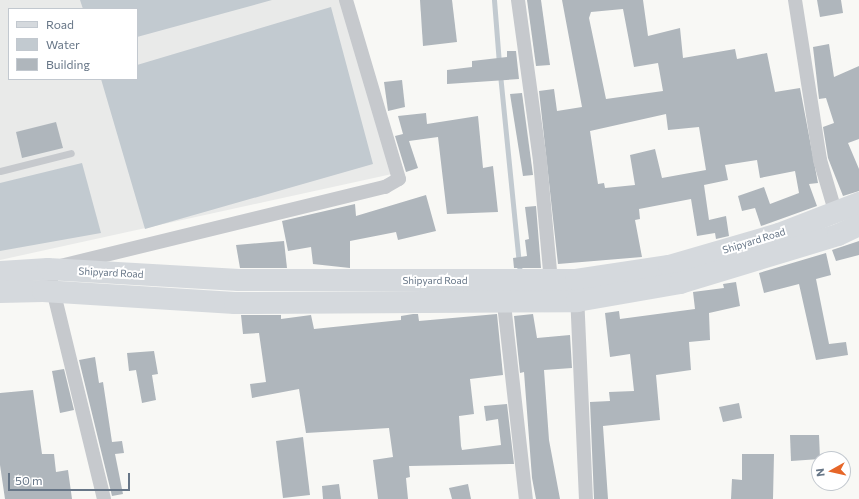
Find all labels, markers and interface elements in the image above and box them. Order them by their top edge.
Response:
legend [8,8,138,80]
text: Road [46,17,74,31]
text: Water [46,37,80,51]
text: Building [46,57,90,71]
street label: Shipyard Road [721,226,787,256]
street label: Shipyard Road [78,265,144,281]
street label: Shipyard Road [402,275,468,287]
north arrow [811,451,851,491]
scale bar [10,465,132,491]
text: N [813,468,827,478]
text: 50 m [15,473,43,487]

